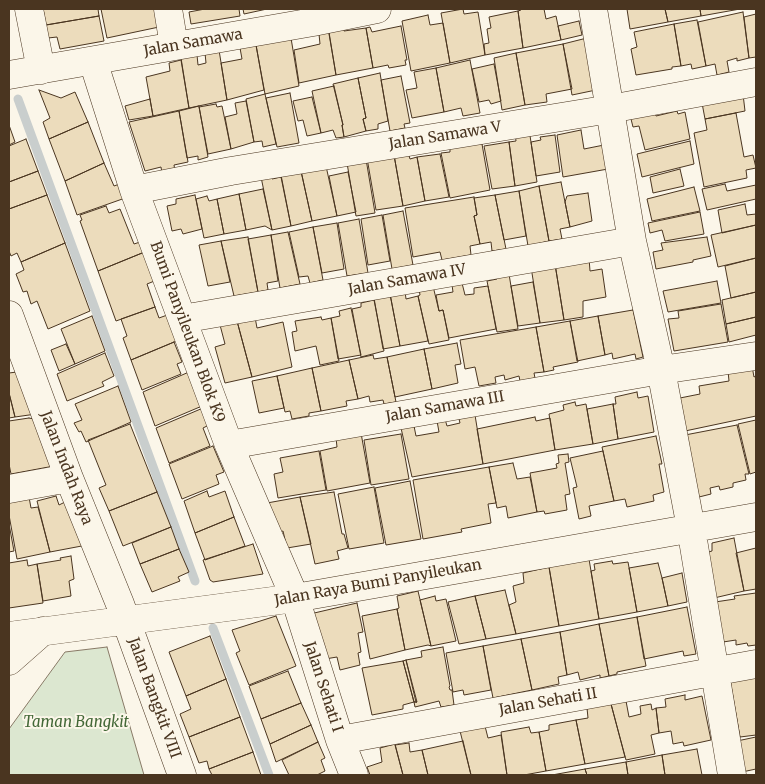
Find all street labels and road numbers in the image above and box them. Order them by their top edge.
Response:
street label: Jalan Samawa [142,25,244,61]
street label: Jalan Samawa V [387,118,503,154]
street label: Bumi Panyileukan Blok K9 [146,239,228,425]
street label: Jalan Samawa IV [347,261,467,299]
street label: Jalan Samawa III [384,388,506,426]
street label: Jalan Indah Raya [36,409,96,527]
street label: Jalan Raya Bumi Panyileukan [273,556,483,610]
street label: Jalan Bangkit VIII [124,635,184,761]
street label: Jalan Sehati I [300,639,346,735]
street label: Jalan Sehati II [497,684,599,720]

